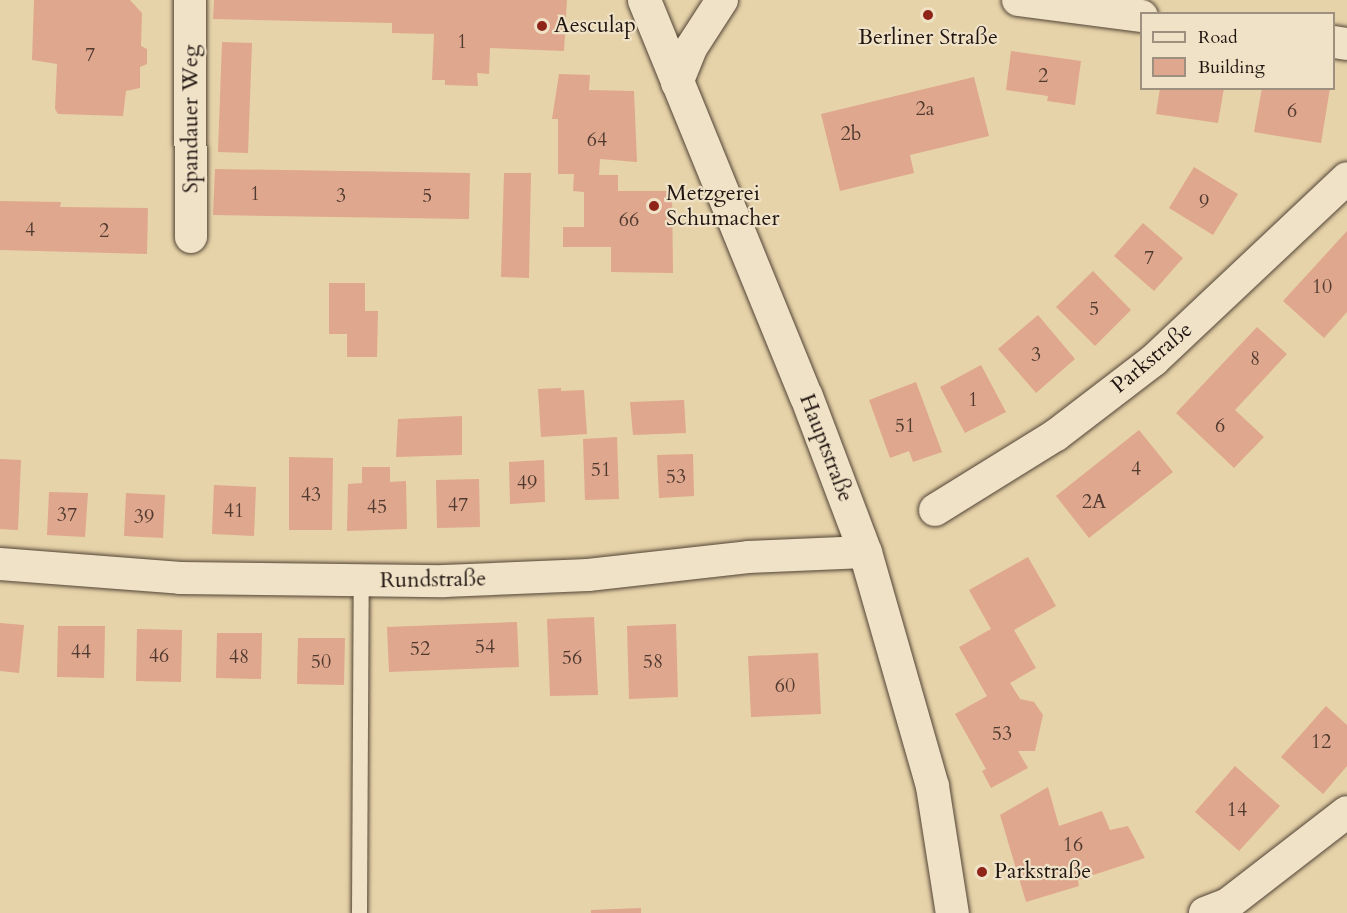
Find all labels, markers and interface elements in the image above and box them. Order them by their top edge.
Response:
marker: Berliner Straße [921,8,935,22]
legend [1140,12,1335,90]
place label: Aesculap [554,13,636,39]
marker: Aesculap [535,19,549,33]
place label: Berliner Straße [858,25,998,51]
text: Road [1198,25,1238,50]
house number: 1 [457,29,467,53]
house number: 7 [85,42,95,66]
street label: Spandauer Weg [178,45,204,193]
text: Building [1198,55,1265,80]
house number: 2 [1038,63,1048,87]
house number: 2a [916,96,934,120]
house number: 6 [1287,98,1297,122]
house number: 2b [841,121,861,145]
house number: 64 [587,127,607,151]
place label: Metzgerei Schumacher [666,180,779,231]
house number: 1 [250,181,260,205]
house number: 3 [336,183,346,207]
house number: 5 [422,183,432,207]
house number: 9 [1199,189,1209,213]
marker: Metzgerei Schumacher [647,199,661,213]
house number: 66 [619,207,639,231]
house number: 4 [25,217,35,241]
house number: 2 [99,218,109,242]
house number: 7 [1144,245,1154,269]
house number: 10 [1312,274,1332,298]
house number: 5 [1089,296,1099,320]
street label: Parkstraße [1106,317,1198,399]
house number: 3 [1031,342,1041,366]
house number: 8 [1250,346,1260,370]
house number: 1 [968,387,978,411]
street label: Hauptstraße [793,390,859,506]
house number: 51 [895,413,915,437]
house number: 6 [1215,413,1225,437]
house number: 4 [1131,456,1141,480]
house number: 51 [591,457,611,481]
house number: 53 [666,464,686,488]
house number: 49 [517,470,537,494]
house number: 43 [301,482,321,506]
house number: 2A [1082,489,1106,513]
house number: 47 [448,492,468,516]
house number: 45 [367,494,387,518]
house number: 41 [224,498,244,522]
house number: 37 [57,502,77,526]
house number: 39 [134,504,154,528]
street label: Rundstraße [380,566,486,594]
house number: 54 [475,634,495,658]
house number: 52 [410,636,430,660]
house number: 44 [71,639,91,663]
house number: 46 [149,643,169,667]
house number: 48 [229,644,249,668]
house number: 56 [562,645,582,669]
house number: 50 [311,649,331,673]
house number: 58 [643,649,663,673]
house number: 60 [775,673,795,697]
house number: 53 [992,721,1012,745]
house number: 12 [1311,729,1331,753]
house number: 14 [1227,797,1247,821]
house number: 16 [1063,832,1083,856]
place label: Parkstraße [994,859,1091,885]
marker: Parkstraße [975,865,989,879]

